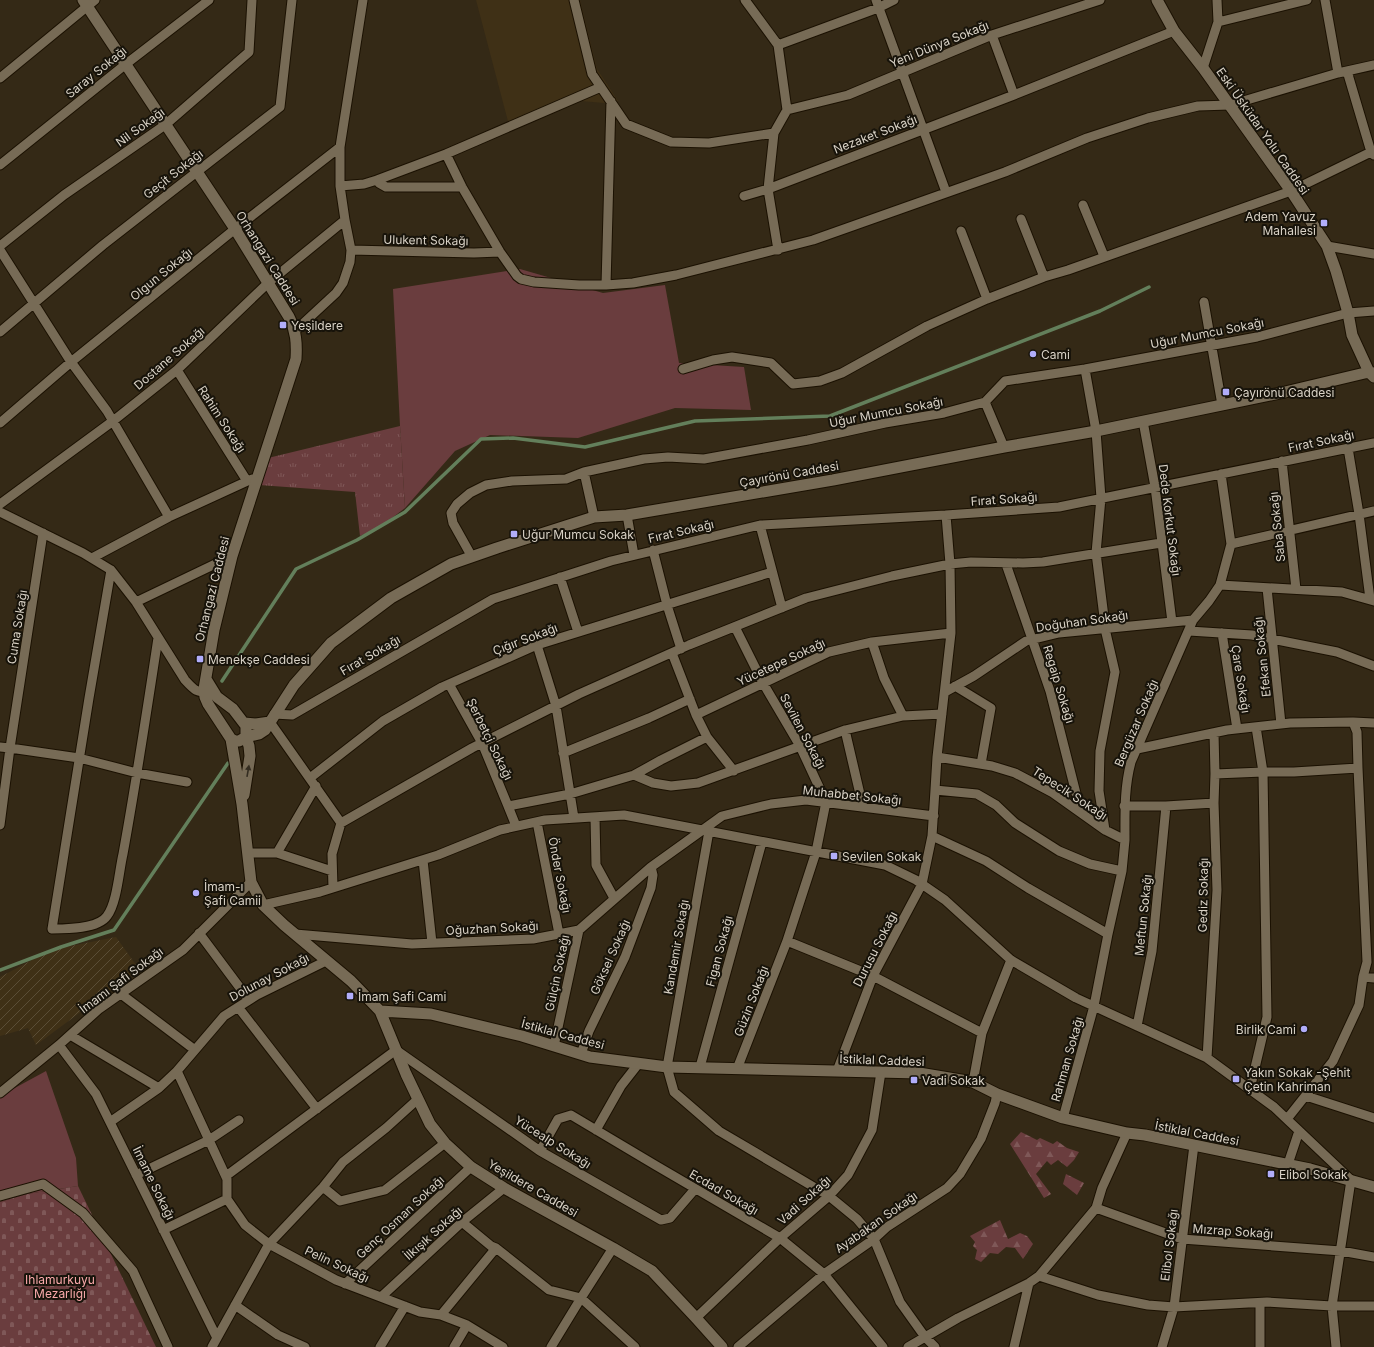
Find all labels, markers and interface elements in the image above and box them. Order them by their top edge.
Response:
street label: Yeni Dünya Sokağı [887,17,991,71]
street label: Saray Sokağı [62,43,130,101]
street label: Eski Üsküdar Yolu Caddesi [1213,65,1313,197]
street label: Nil Sokağı [113,104,167,150]
street label: Nezaket Sokağı [831,111,919,157]
street label: Geçit Sokağı [140,146,206,202]
street label: Orhangazi Caddesi [233,208,303,308]
place label: Adem Yavuz Mahallesi [1245,209,1316,238]
marker: Adem Yavuz Mahallesi [1319,218,1329,228]
street label: Ulukent Sokağı [383,232,469,248]
street label: Olgun Sokağı [127,244,195,304]
street label: Uğur Mumcu Sokağı [1149,315,1265,351]
place label: Yeşildere [291,318,343,333]
marker: Yeşildere [278,320,288,330]
street label: Dostane Sokağı [131,323,207,393]
place label: Cami [1041,347,1070,362]
marker: Cami [1028,349,1038,359]
street label: Rahim Sokağı [195,383,249,455]
place label: Çayırönü Caddesi [1234,385,1335,400]
marker: Çayırönü Caddesi [1221,387,1231,397]
street label: Uğur Mumcu Sokağı [828,394,944,430]
street label: Fırat Sokağı [1287,427,1355,455]
street label: Çayırönü Caddesi [738,458,840,490]
street label: Dede Korkut Sokağı [1156,463,1184,577]
street label: Fırat Sokağı [970,489,1038,509]
street label: Saba Sokağı [1266,491,1288,563]
street label: Fırat Sokağı [647,516,715,546]
place label: Uğur Mumcu Sokak [522,527,634,542]
marker: Uğur Mumcu Sokak [509,529,519,539]
street label: Orhangazi Caddesi [192,535,232,643]
street label: Cuma Sokağı [4,589,30,665]
street label: Doğuhan Sokağı [1035,607,1129,635]
street label: Efekan Sokağı [1250,616,1274,698]
street label: Çığır Sokağı [490,620,560,658]
street label: Fırat Sokağı [337,632,403,678]
street label: Yücetepe Sokağı [734,635,828,689]
street label: Regaip Sokağı [1040,643,1078,725]
street label: Çare Sokağı [1228,644,1254,714]
place label: Menekşe Caddesi [208,652,310,667]
marker: Menekşe Caddesi [195,654,205,664]
street label: Bergüzar Sokağı [1111,677,1161,769]
street label: Sevilen Sokağı [777,691,829,771]
street label: Şerbetçi Sokağı [464,696,516,782]
street label: Tepecik Sokağı [1030,763,1110,823]
one-way arrow [245,764,251,777]
street label: Muhabbet Sokağı [802,782,902,808]
street label: Önder Sokağı [545,836,575,914]
place label: Sevilen Sokak [842,849,922,864]
marker: Sevilen Sokak [829,851,839,861]
street label: Gediz Sokağı [1195,858,1211,932]
street label: Meftun Sokağı [1131,874,1155,956]
place label: İmam-ı Şafi Camii [204,879,261,908]
marker: İmam-ı Şafi Camii [191,888,201,898]
street label: Kandemir Sokağı [660,898,692,996]
street label: Durusu Sokağı [850,909,900,989]
street label: Figan Sokağı [702,914,736,988]
street label: Göksel Sokağı [587,917,633,997]
street label: Oğuzhan Sokağı [445,918,539,938]
street label: Gülçin Sokağı [542,933,572,1013]
street label: İmamı Şafi Sokağı [76,944,166,1016]
street label: Dolunay Sokağı [227,950,311,1004]
street label: Güzin Sokağı [731,964,771,1038]
place label: İmam Şafi Cami [358,989,447,1004]
marker: İmam Şafi Cami [345,991,355,1001]
street label: Rahman Sokağı [1048,1015,1086,1103]
street label: İstiklal Caddesi [520,1016,606,1052]
place label: Birlik Cami [1236,1022,1296,1037]
marker: Birlik Cami [1299,1024,1309,1034]
street label: İstiklal Caddesi [839,1051,925,1069]
place label: Yakın Sokak -Şehit Çetin Kahriman [1244,1065,1350,1094]
place label: Vadi Sokak [922,1073,985,1088]
marker: Yakın Sokak -Şehit Çetin Kahriman [1231,1074,1241,1084]
marker: Vadi Sokak [909,1075,919,1085]
street label: Yücealp Sokağı [512,1112,594,1172]
street label: İstiklal Caddesi [1154,1117,1240,1149]
street label: İmame Sokağı [130,1144,178,1222]
street label: Yeşildere Caddesi [485,1156,581,1220]
street label: Ecdad Sokağı [687,1166,761,1218]
place label: Elibol Sokak [1279,1167,1348,1182]
marker: Elibol Sokak [1266,1169,1276,1179]
street label: Genç Osman Sokağı [353,1172,447,1262]
street label: Vadi Sokağı [774,1172,834,1228]
street label: Ayabakan Sokağı [832,1188,920,1256]
street label: İlkışık Sokağı [401,1203,465,1263]
street label: Elibol Sokağı [1157,1208,1181,1282]
street label: Mızrap Sokağı [1192,1221,1274,1241]
street label: Pelin Sokağı [302,1243,372,1285]
park label: Ihlamurkuyu Mezarlığı [25,1272,95,1301]

